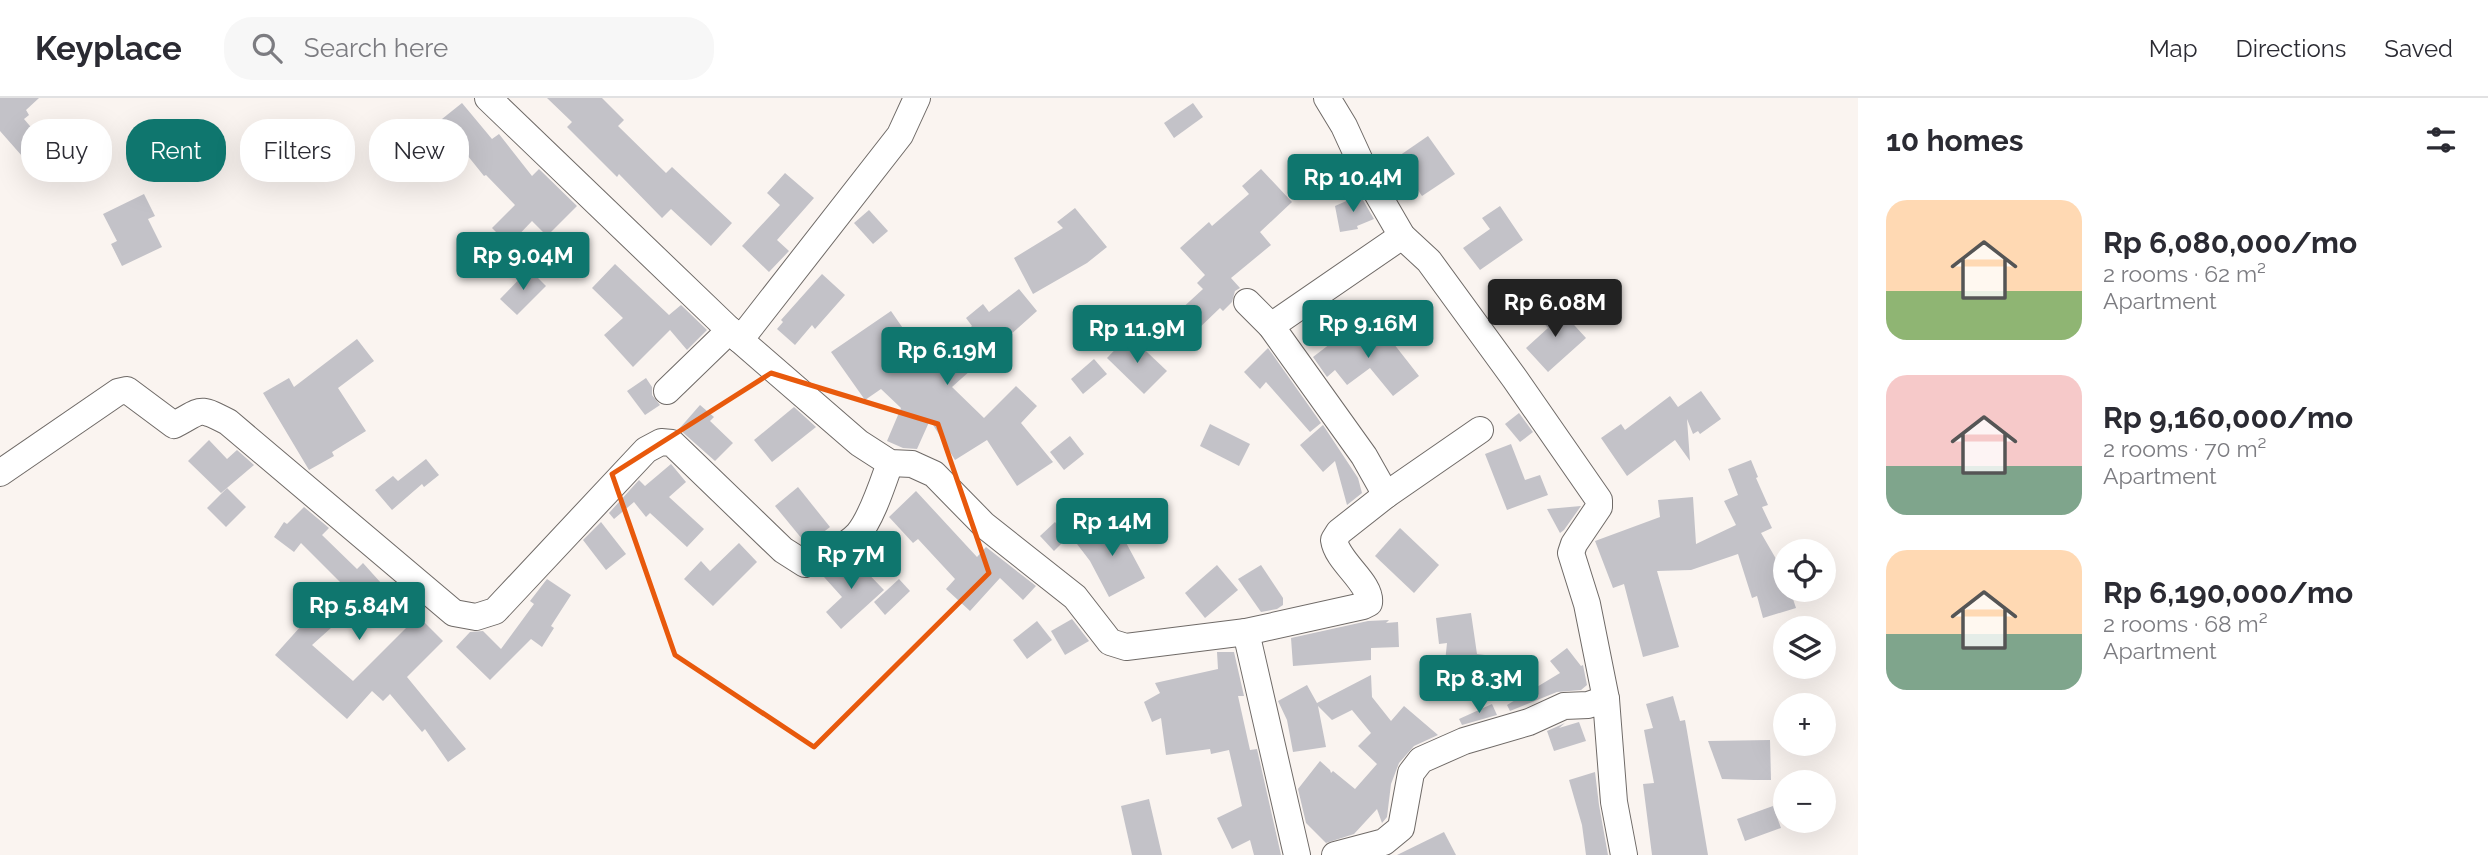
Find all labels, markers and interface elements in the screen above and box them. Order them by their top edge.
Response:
search box [224,17,714,80]
text: Keyplace [35,29,182,68]
icon: search [248,29,286,67]
text: Search here [304,33,448,63]
text: Map [2149,34,2198,63]
text: Directions [2236,34,2346,63]
text: Saved [2384,34,2453,63]
chip: Buy [21,119,112,182]
chip: Rent [126,119,226,182]
chip: Filters [240,119,355,182]
chip: New [369,119,469,182]
icon: filters [2422,121,2460,159]
text: 10 homes [1886,123,2023,158]
pin: Rp 10.4M [1281,155,1425,214]
text: Rp 10.4M [1304,163,1402,190]
text: Rp 6,080,000/mo [2103,225,2357,260]
icon: home [1942,228,2026,312]
pin: Rp 9.04M [451,232,595,292]
text: Rp 9.04M [472,241,574,268]
text: 2 rooms · 62 m² [2103,260,2266,287]
pin: Rp 6.08M [1483,280,1627,339]
text: Apartment [2103,287,2217,314]
text: Rp 6.08M [1504,288,1606,315]
pin: Rp 9.16M [1296,300,1440,360]
pin: Rp 11.9M [1065,306,1209,365]
text: Rp 9.16M [1318,309,1418,336]
text: Rp 11.9M [1089,314,1185,341]
pin: Rp 6.19M [875,328,1019,387]
text: Rp 6.19M [897,336,997,363]
text: Rp 9,160,000/mo [2103,400,2353,435]
icon: home [1942,403,2026,487]
text: 2 rooms · 70 m² [2103,435,2266,462]
text: Apartment [2103,462,2217,489]
pin: Rp 14M [1055,498,1169,558]
text: Rp 14M [1072,507,1152,534]
pin: Rp 7M [802,532,900,591]
map controls [1773,539,1836,833]
button: locate [1773,539,1836,602]
text: Rp 7M [817,540,885,567]
text: Rp 6,190,000/mo [2103,575,2353,610]
icon: home [1942,578,2026,662]
pin: Rp 5.84M [287,582,431,642]
text: Rp 5.84M [309,591,409,618]
text: 2 rooms · 68 m² [2103,610,2268,637]
button: layers [1773,616,1836,679]
text: Apartment [2103,637,2217,664]
pin: Rp 8.3M [1414,656,1544,715]
text: Rp 8.3M [1435,664,1523,691]
button: + [1773,693,1836,756]
button: − [1773,770,1836,833]

